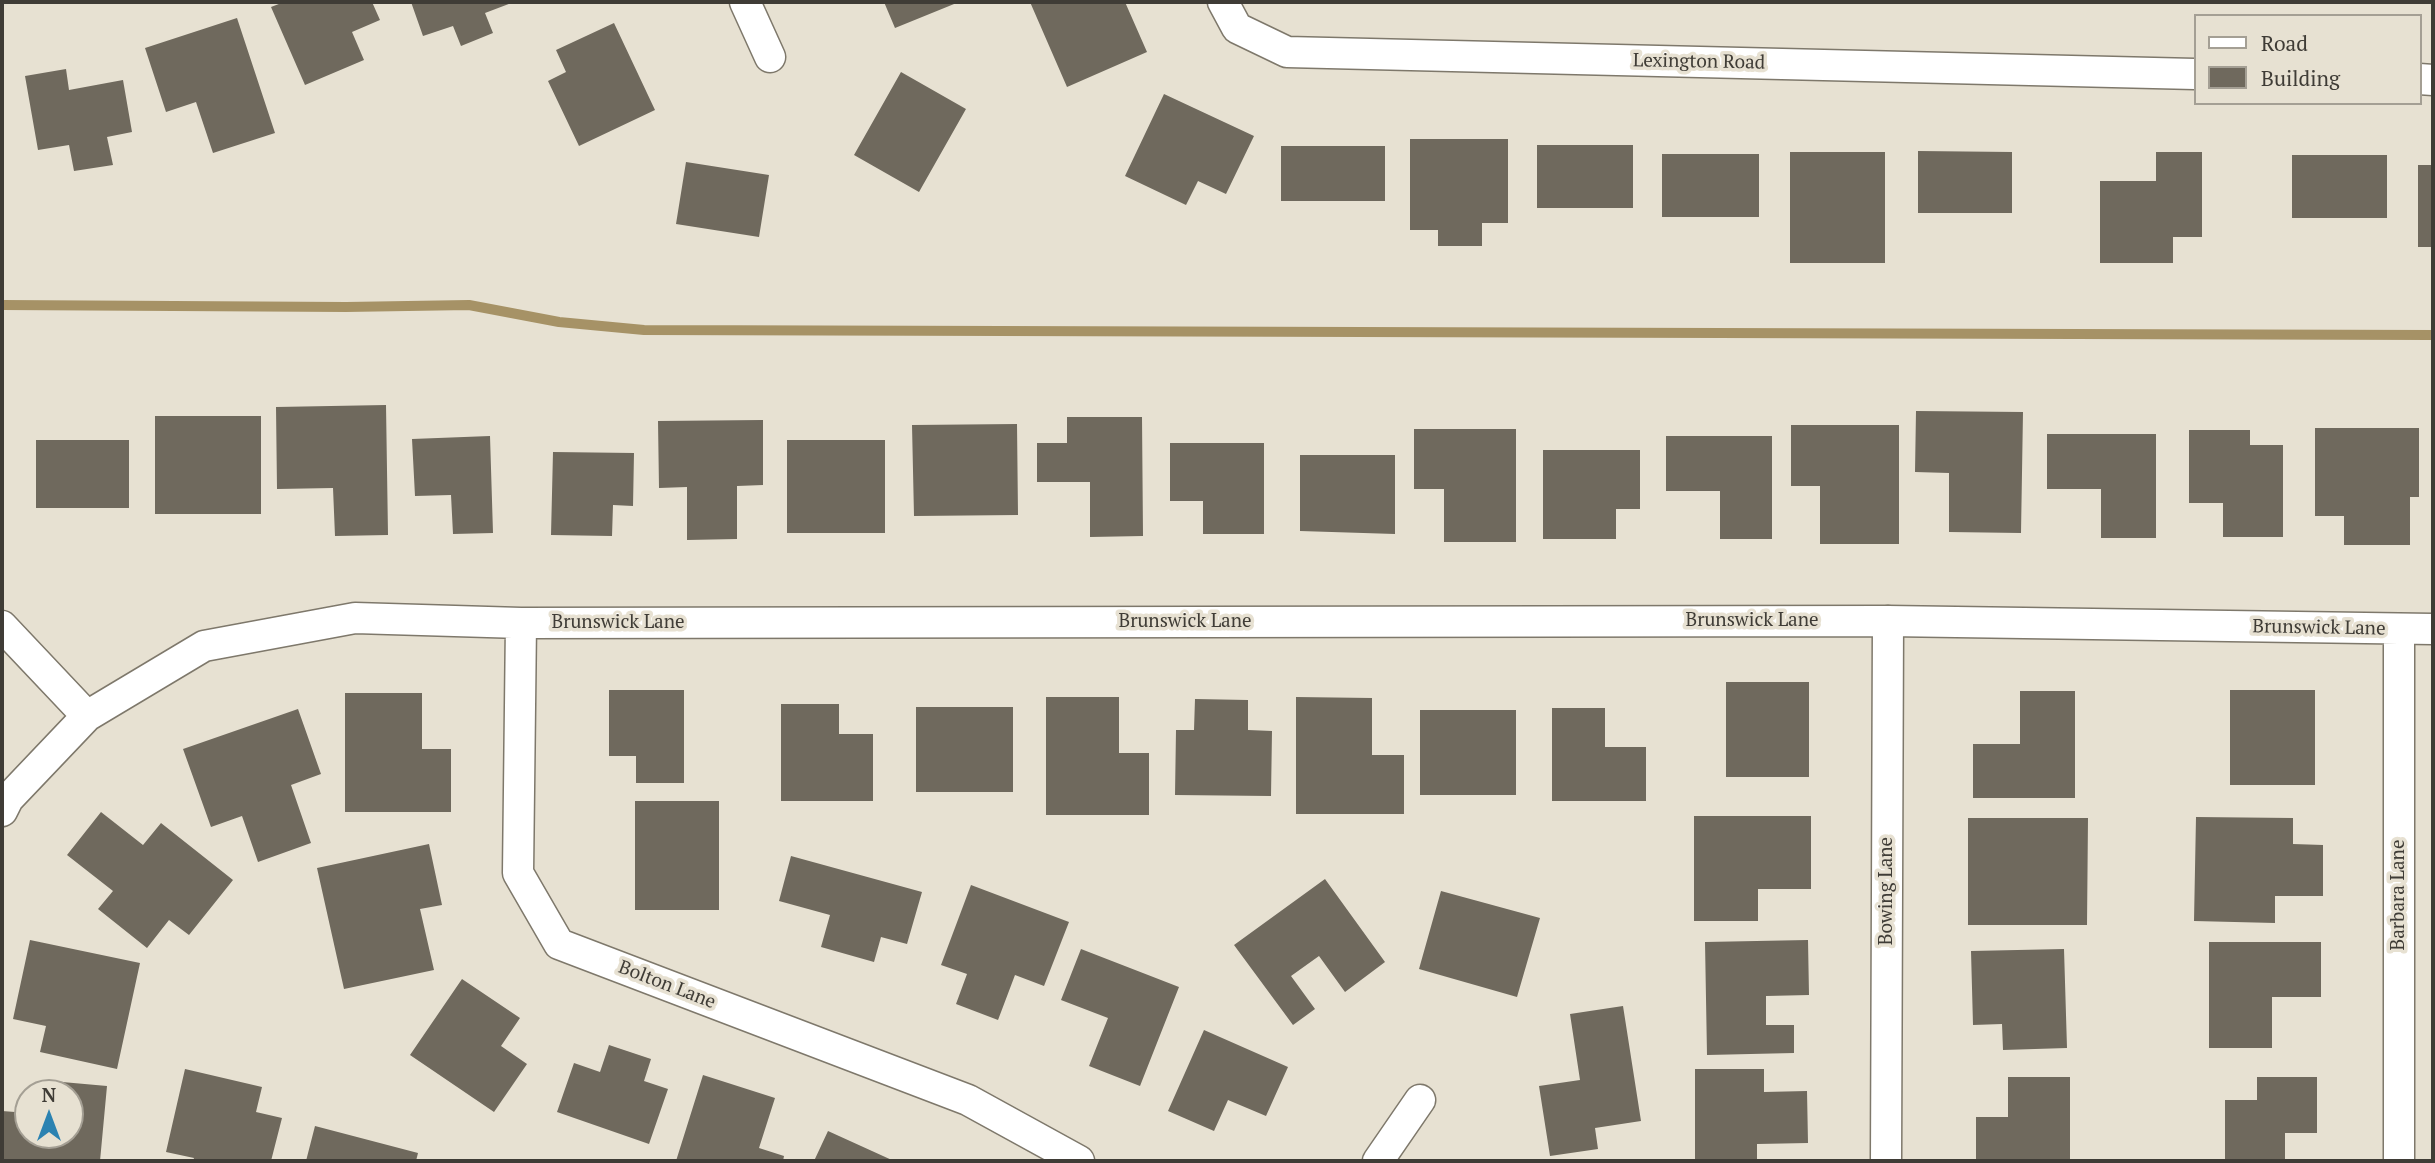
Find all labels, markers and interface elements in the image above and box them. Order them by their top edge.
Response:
legend [2194,14,2421,105]
text: Road [2261,29,2308,57]
street label: Lexington Road [1633,49,1765,75]
text: Building [2261,64,2340,92]
street label: Brunswick Lane [1685,610,1819,632]
street label: Brunswick Lane [1118,611,1252,633]
street label: Brunswick Lane [551,612,685,634]
street label: Brunswick Lane [2252,615,2386,641]
street label: Bowing Lane [1876,837,1898,945]
street label: Barbara Lane [2388,840,2410,950]
street label: Bolton Lane [615,956,719,1014]
north arrow [14,1079,84,1149]
text: N [42,1082,56,1107]

